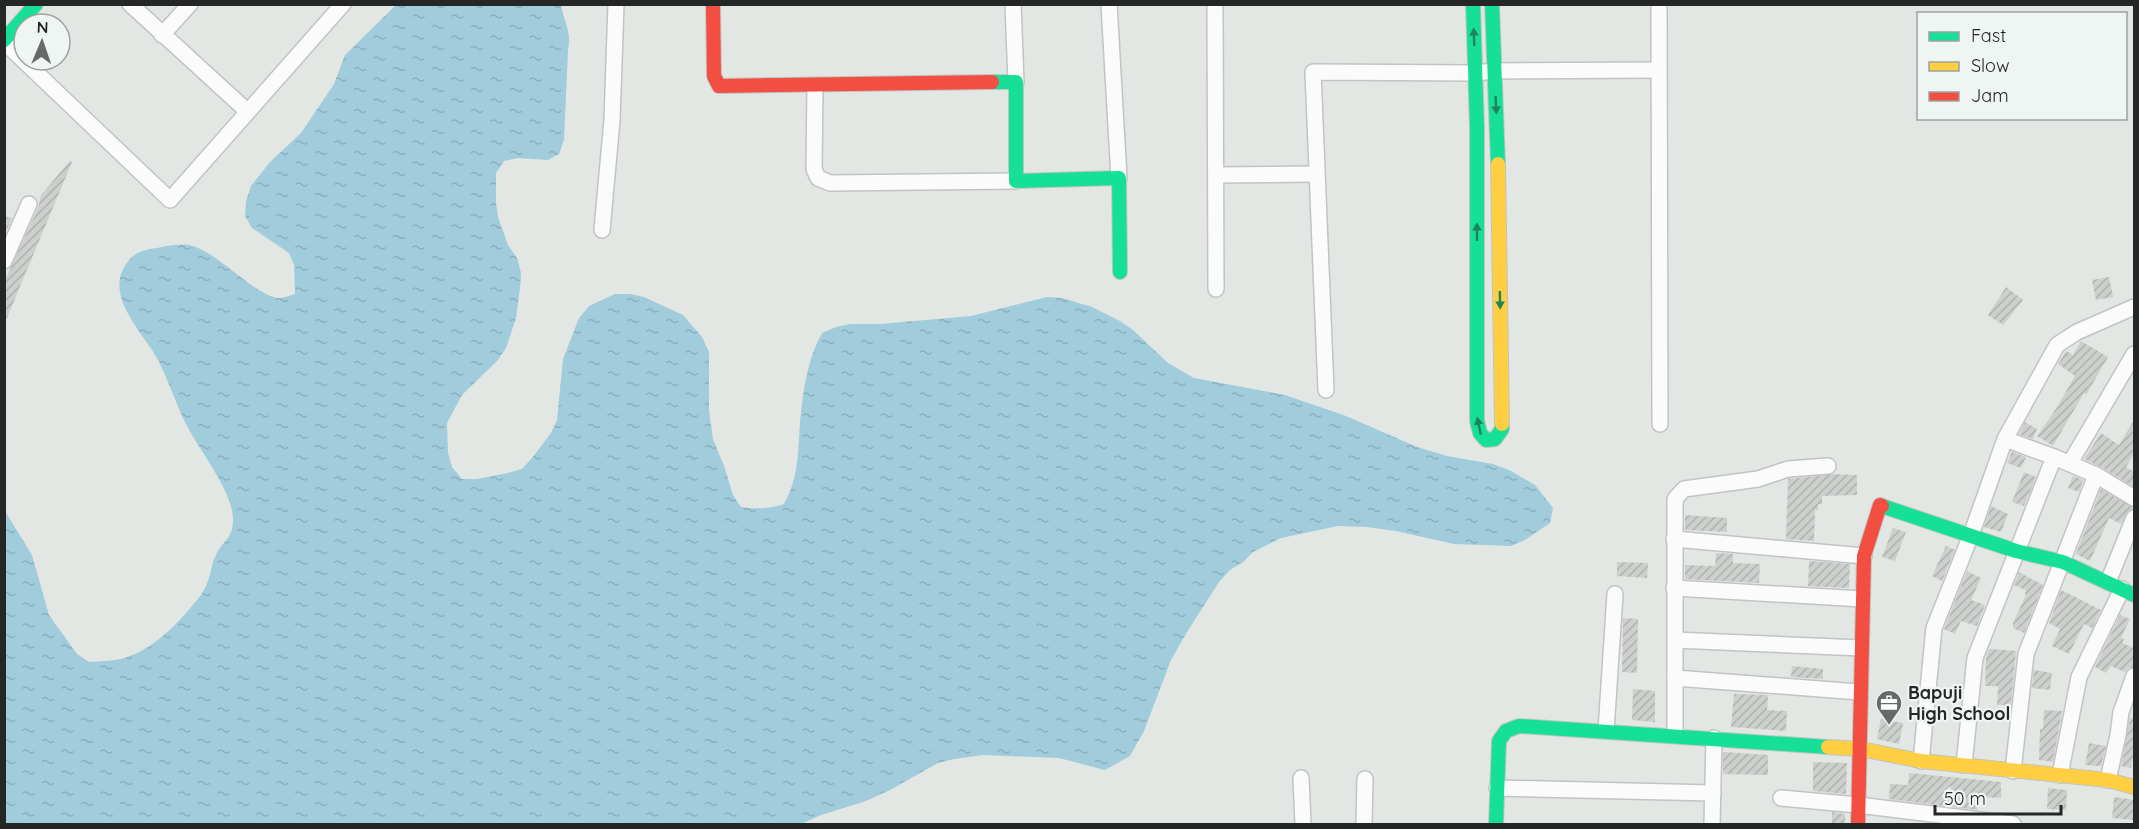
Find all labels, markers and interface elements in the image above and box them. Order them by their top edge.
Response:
north arrow [12,12,72,72]
legend [1917,12,2127,120]
text: N [36,17,49,37]
text: Fast [1971,24,2006,47]
one-way arrow [1469,27,1478,46]
text: Slow [1971,54,2009,77]
text: Jam [1971,84,2009,107]
one-way arrow [1491,95,1500,114]
one-way arrow [1472,222,1482,241]
one-way arrow [1495,290,1505,309]
one-way arrow [1474,417,1483,436]
place label: Bapuji High School [1908,681,2010,725]
office icon: Bapuji High School [1874,688,1904,726]
scale bar [1935,778,2061,816]
text: 50 m [1944,787,1986,810]

